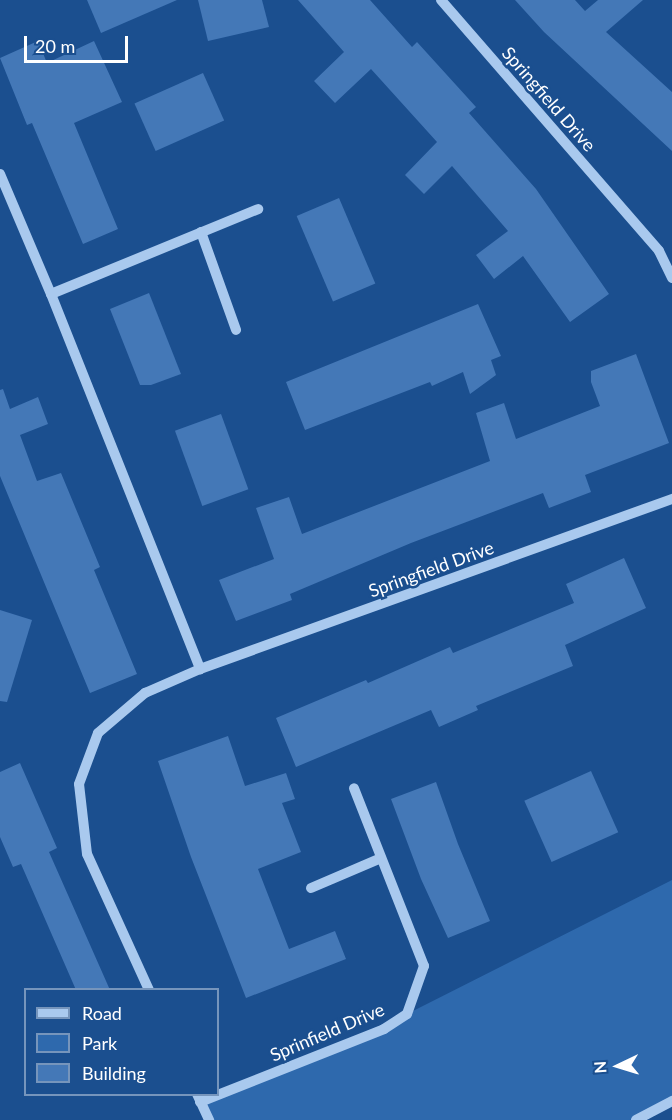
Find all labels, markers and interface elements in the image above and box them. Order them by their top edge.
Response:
scale bar [27,24,130,62]
text: 20 m [35,35,75,57]
street label: Springfield Drive [498,42,600,156]
street label: Springfield Drive [365,536,497,602]
legend [24,988,219,1096]
street label: Sprinfield Drive [267,998,387,1066]
text: Road [82,1002,122,1024]
text: Park [82,1032,117,1054]
north arrow [588,1036,648,1096]
text: N [590,1060,609,1074]
text: Building [82,1062,146,1084]

